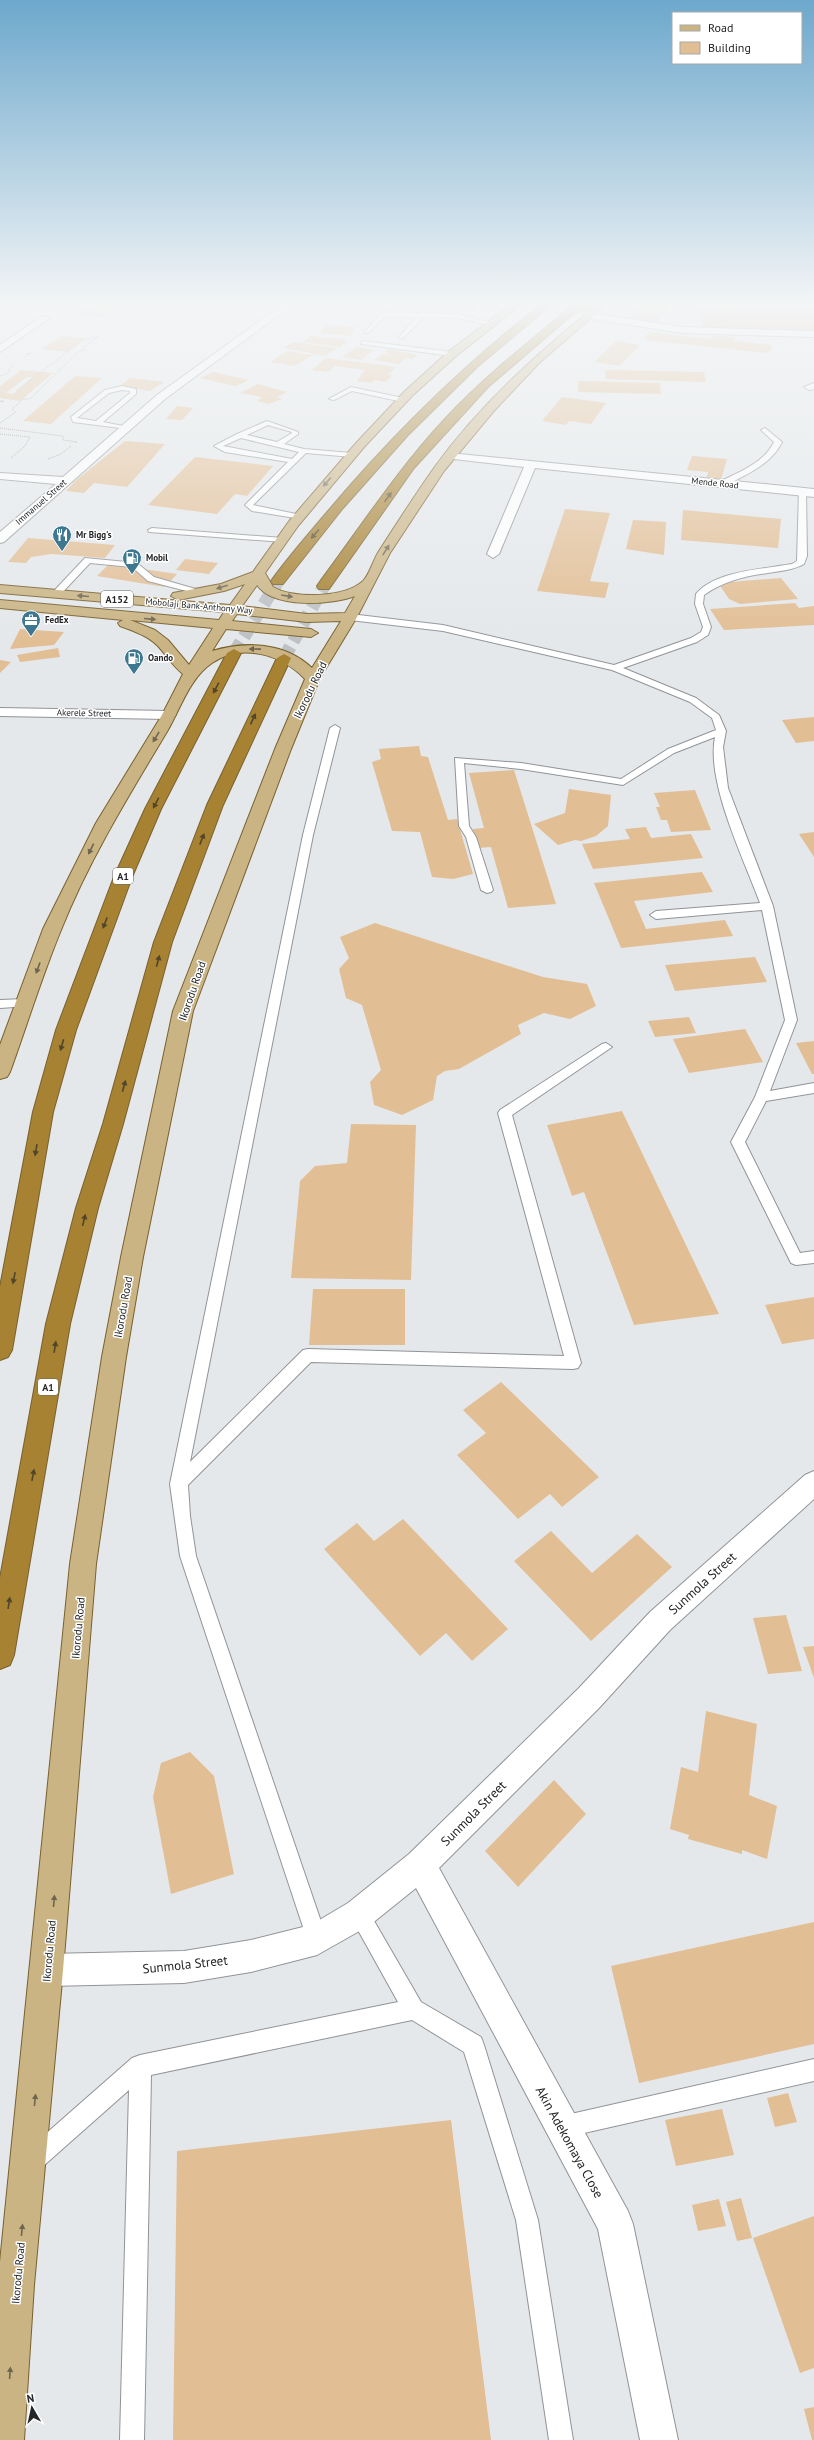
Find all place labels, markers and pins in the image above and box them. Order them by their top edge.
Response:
restaurant icon: Mr Bigg's [51,524,73,552]
place label: Mr Bigg's [76,529,112,540]
fuel station icon: Mobil [121,547,143,575]
place label: Mobil [146,552,168,563]
office icon: FedEx [20,609,42,637]
place label: FedEx [45,614,69,625]
fuel station icon: Oando [123,647,145,675]
place label: Oando [148,652,173,663]

